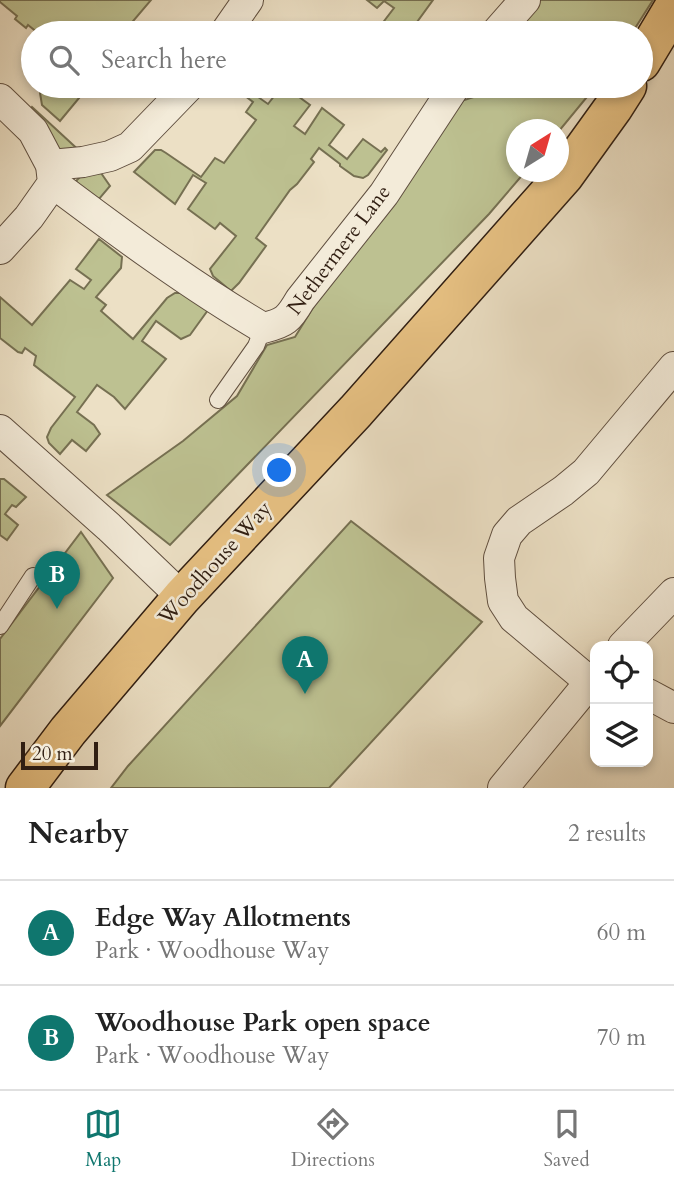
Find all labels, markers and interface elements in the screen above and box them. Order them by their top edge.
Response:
search box [21,21,653,98]
icon: search [45,41,83,79]
text: Search here [101,42,227,77]
north arrow [506,119,569,182]
street label: Nethermere Lane [280,179,398,321]
your location [262,453,296,487]
street label: Woodhouse Way [151,495,278,632]
pin: B [34,551,80,609]
pin: A [282,636,328,694]
map controls [590,641,653,767]
button: locate [590,641,653,704]
button: layers [590,704,653,767]
scale bar [21,739,98,771]
text: 20 m [32,741,73,767]
text: Nearby [28,813,129,854]
text: 2 results [568,818,646,849]
text: Edge Way Allotments [95,900,351,935]
text: A [42,917,60,948]
text: 60 m [597,917,646,948]
text: Park · Woodhouse Way [95,935,329,966]
text: Woodhouse Park open space [95,1005,431,1040]
text: B [43,1022,59,1053]
text: 70 m [597,1022,646,1053]
text: Park · Woodhouse Way [95,1040,329,1071]
tab: Map [84,1105,122,1173]
tab: Directions [291,1105,375,1173]
tab: Saved [544,1105,590,1173]

